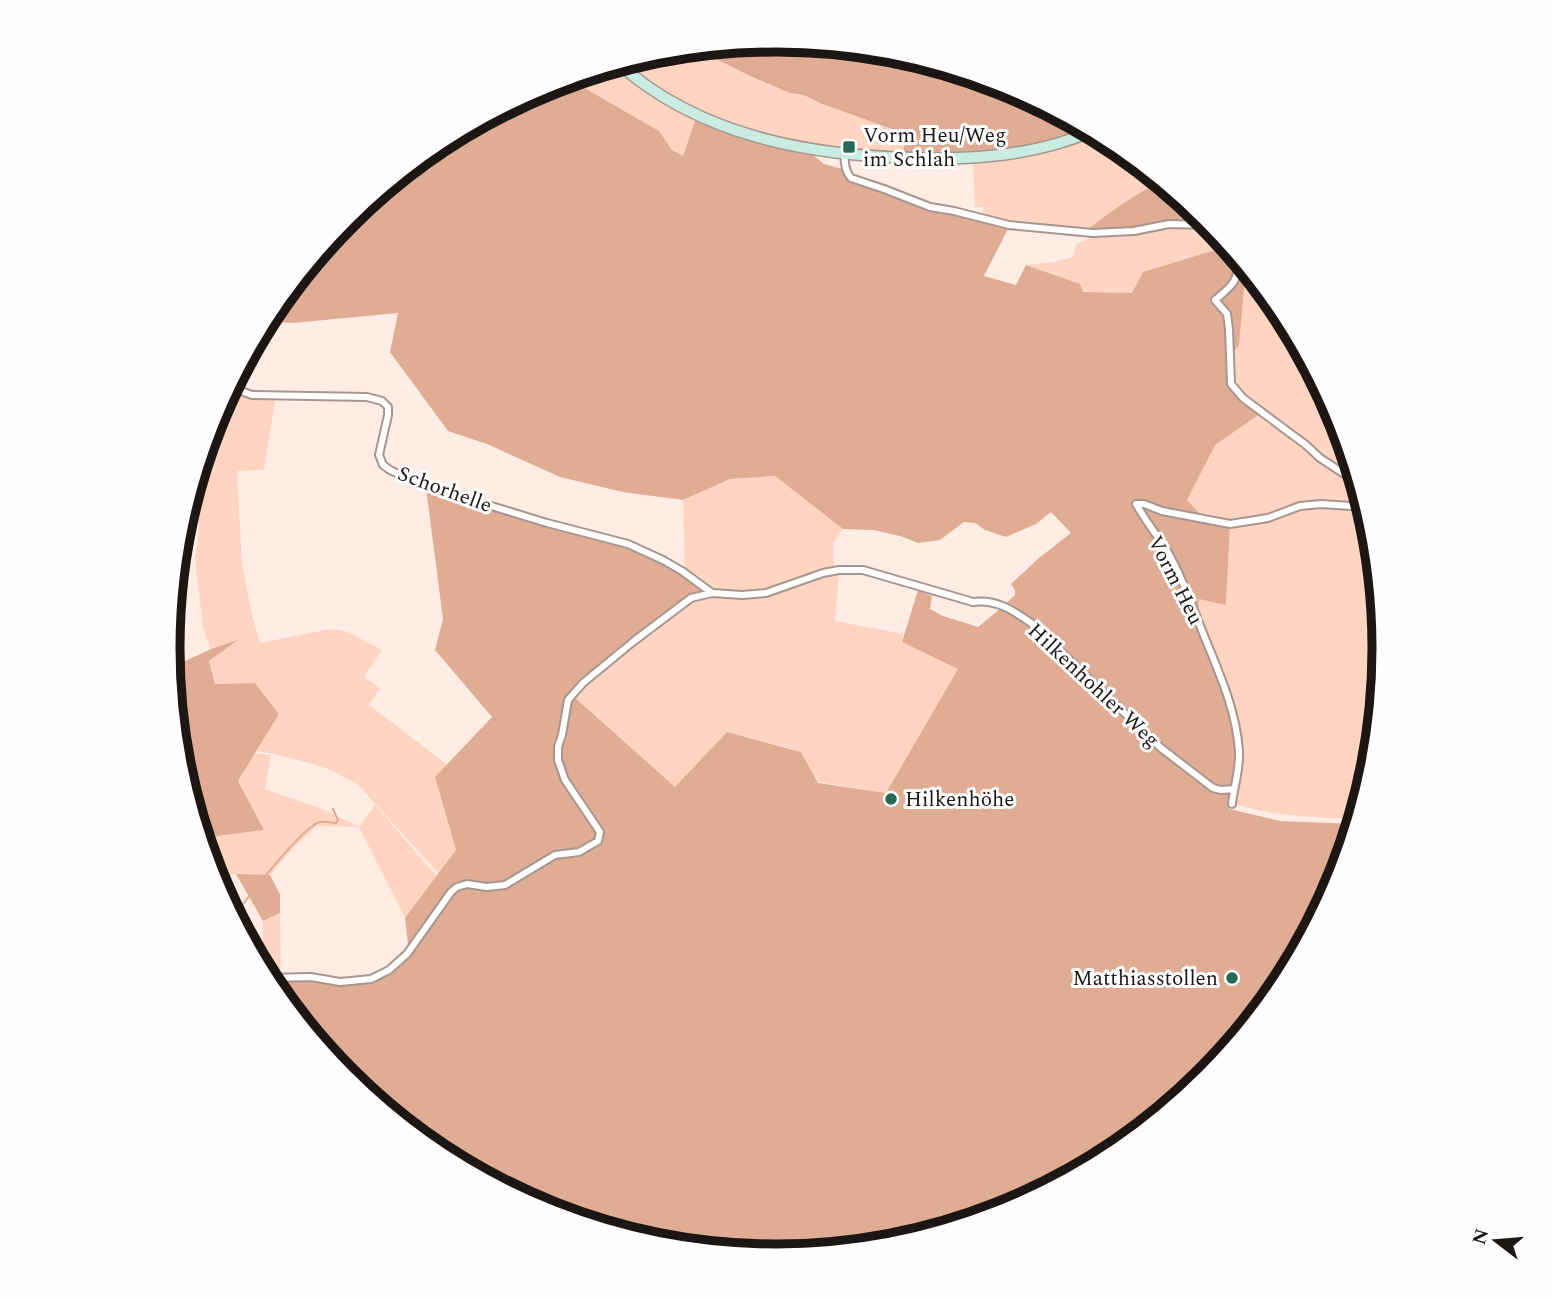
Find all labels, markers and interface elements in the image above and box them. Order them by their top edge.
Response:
place label: Vorm Heu/Weg im Schlah [863,120,1007,176]
marker: Vorm Heu/Weg im Schlah [841,139,857,155]
street label: Schorhelle [393,458,496,522]
street label: Vorm Heu [1139,530,1211,631]
street label: Hilkenhohler Weg [1020,616,1167,756]
place label: Hilkenhöhe [905,784,1014,816]
marker: Hilkenhöhe [883,791,899,807]
place label: Matthiasstollen [1073,963,1218,995]
marker: Matthiasstollen [1224,970,1240,986]
north arrow [1461,1206,1531,1276]
text: N [1465,1225,1497,1248]

